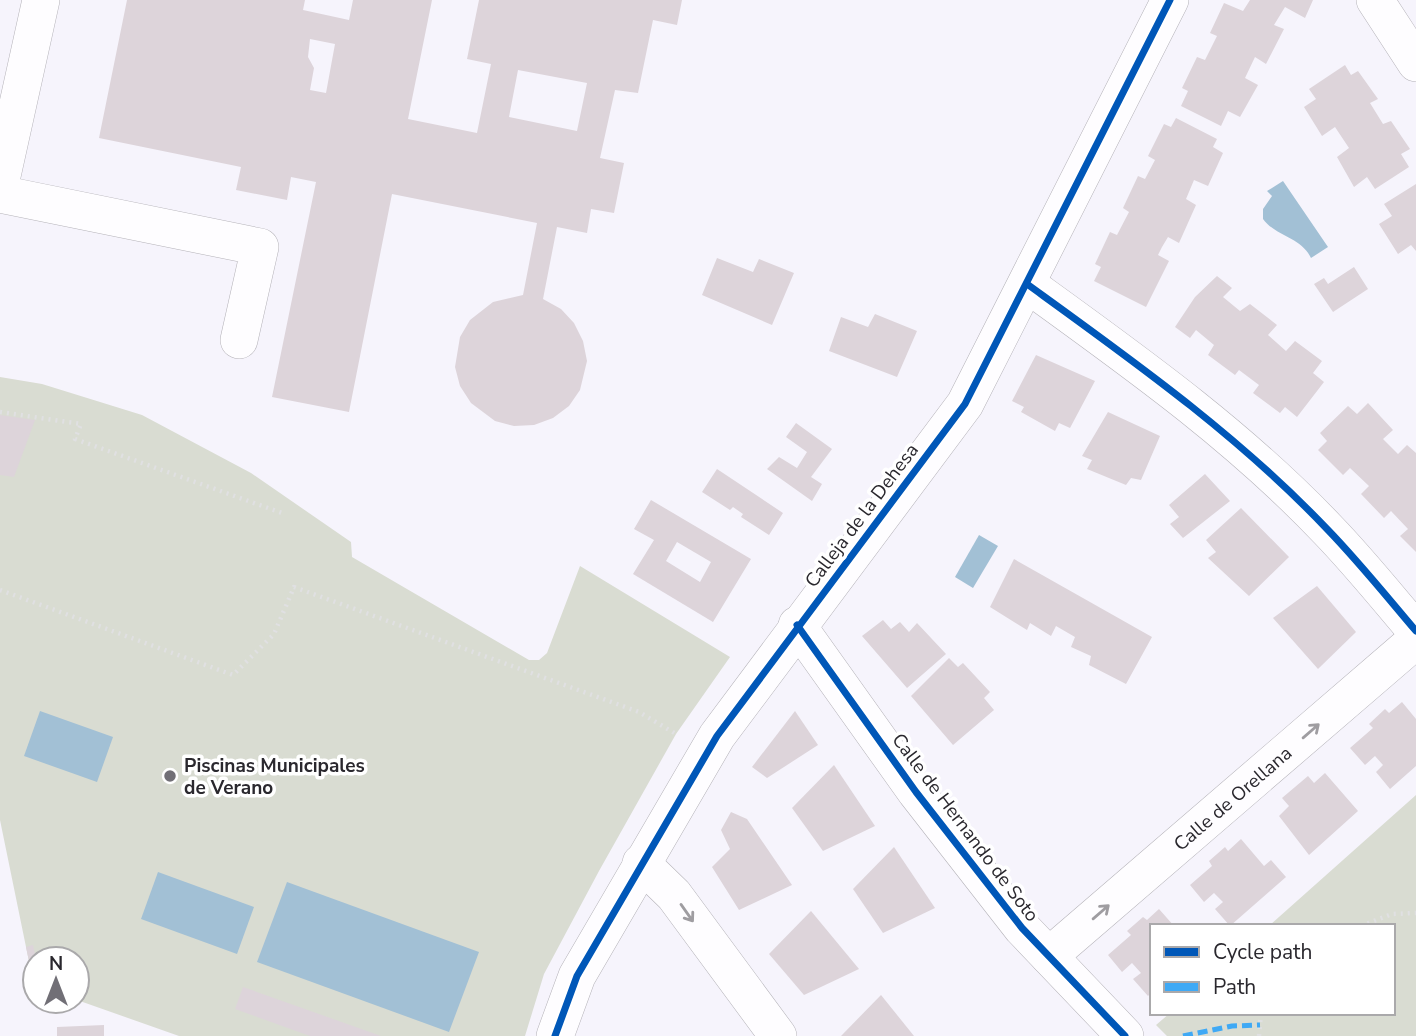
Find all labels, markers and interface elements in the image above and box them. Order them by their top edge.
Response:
street label: Calleja de la Dehesa [799,438,925,593]
one-way arrow [1301,723,1319,739]
street label: Calle de Hernando de Soto [886,728,1045,927]
street label: Calle de Orellana [1168,741,1298,857]
place label: Piscinas Municipales de Verano [184,753,365,801]
marker: Piscinas Municipales de Verano [162,768,178,784]
one-way arrow [680,903,694,922]
one-way arrow [1092,904,1110,920]
legend [1150,924,1395,1015]
text: Cycle path [1213,938,1312,966]
north arrow [21,945,91,1015]
text: N [49,951,63,977]
text: Path [1213,973,1256,1001]

